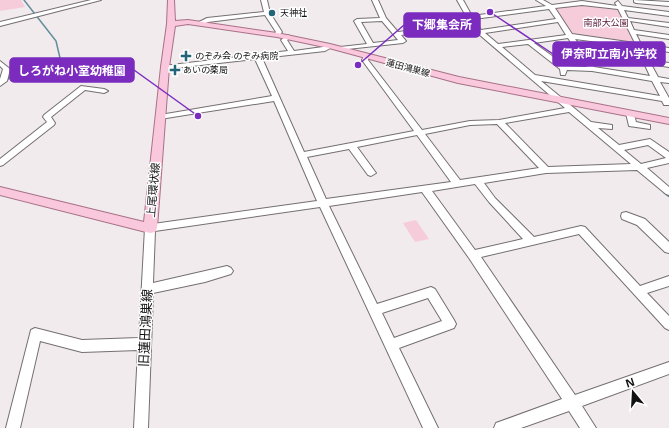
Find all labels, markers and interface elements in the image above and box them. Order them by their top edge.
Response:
place label: 天神社 [280,6,307,19]
marker: 天神社 [267,8,277,18]
callout: 下郷集会所 [404,13,480,37]
text: 下郷集会所 [412,16,472,33]
park label: 南部大公園 [583,16,629,29]
callout: 伊奈町立南小学校 [553,42,665,66]
text: 伊奈町立南小学校 [561,45,657,62]
place label: のぞみ会 のぞみ病院 [195,49,278,62]
marker: のぞみ会 のぞみ病院 [180,50,192,62]
street label: 蓮田鴻巣線 [385,55,433,80]
callout: しろがね小室幼稚園 [10,58,134,82]
text: しろがね小室幼稚園 [18,62,126,79]
place label: あいの薬局 [183,63,228,76]
marker: あいの薬局 [170,65,180,75]
street label: 上尾環状線 [143,162,162,218]
street label: 旧蓮田鴻巣線 [134,289,156,367]
north arrow [613,372,653,412]
text: N [623,373,636,391]

